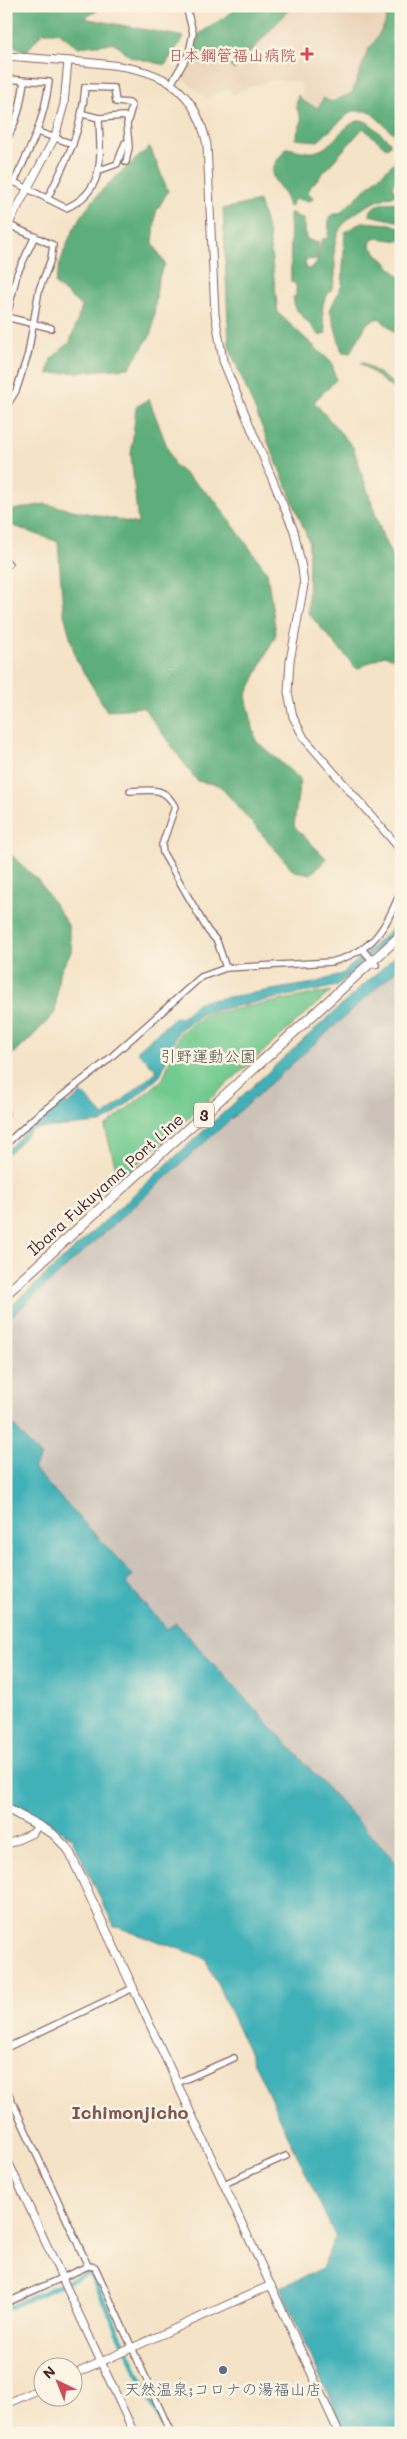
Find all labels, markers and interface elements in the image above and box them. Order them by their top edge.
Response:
place label: 日本鋼管福山病院 [168,44,296,65]
marker: 日本鋼管福山病院 [300,47,314,61]
park label: 引野運動公園 [160,1045,256,1066]
road number: 3 [194,1102,214,1128]
street label: Ibara Fukuyama Port Line [23,1108,187,1260]
district label: Ichimonjicho [71,2100,189,2124]
north arrow [32,2356,82,2406]
text: N [38,2362,59,2383]
marker: 天然温泉;コロナの湯福山店 [217,2364,229,2376]
place label: 天然温泉;コロナの湯福山店 [124,2378,322,2399]

